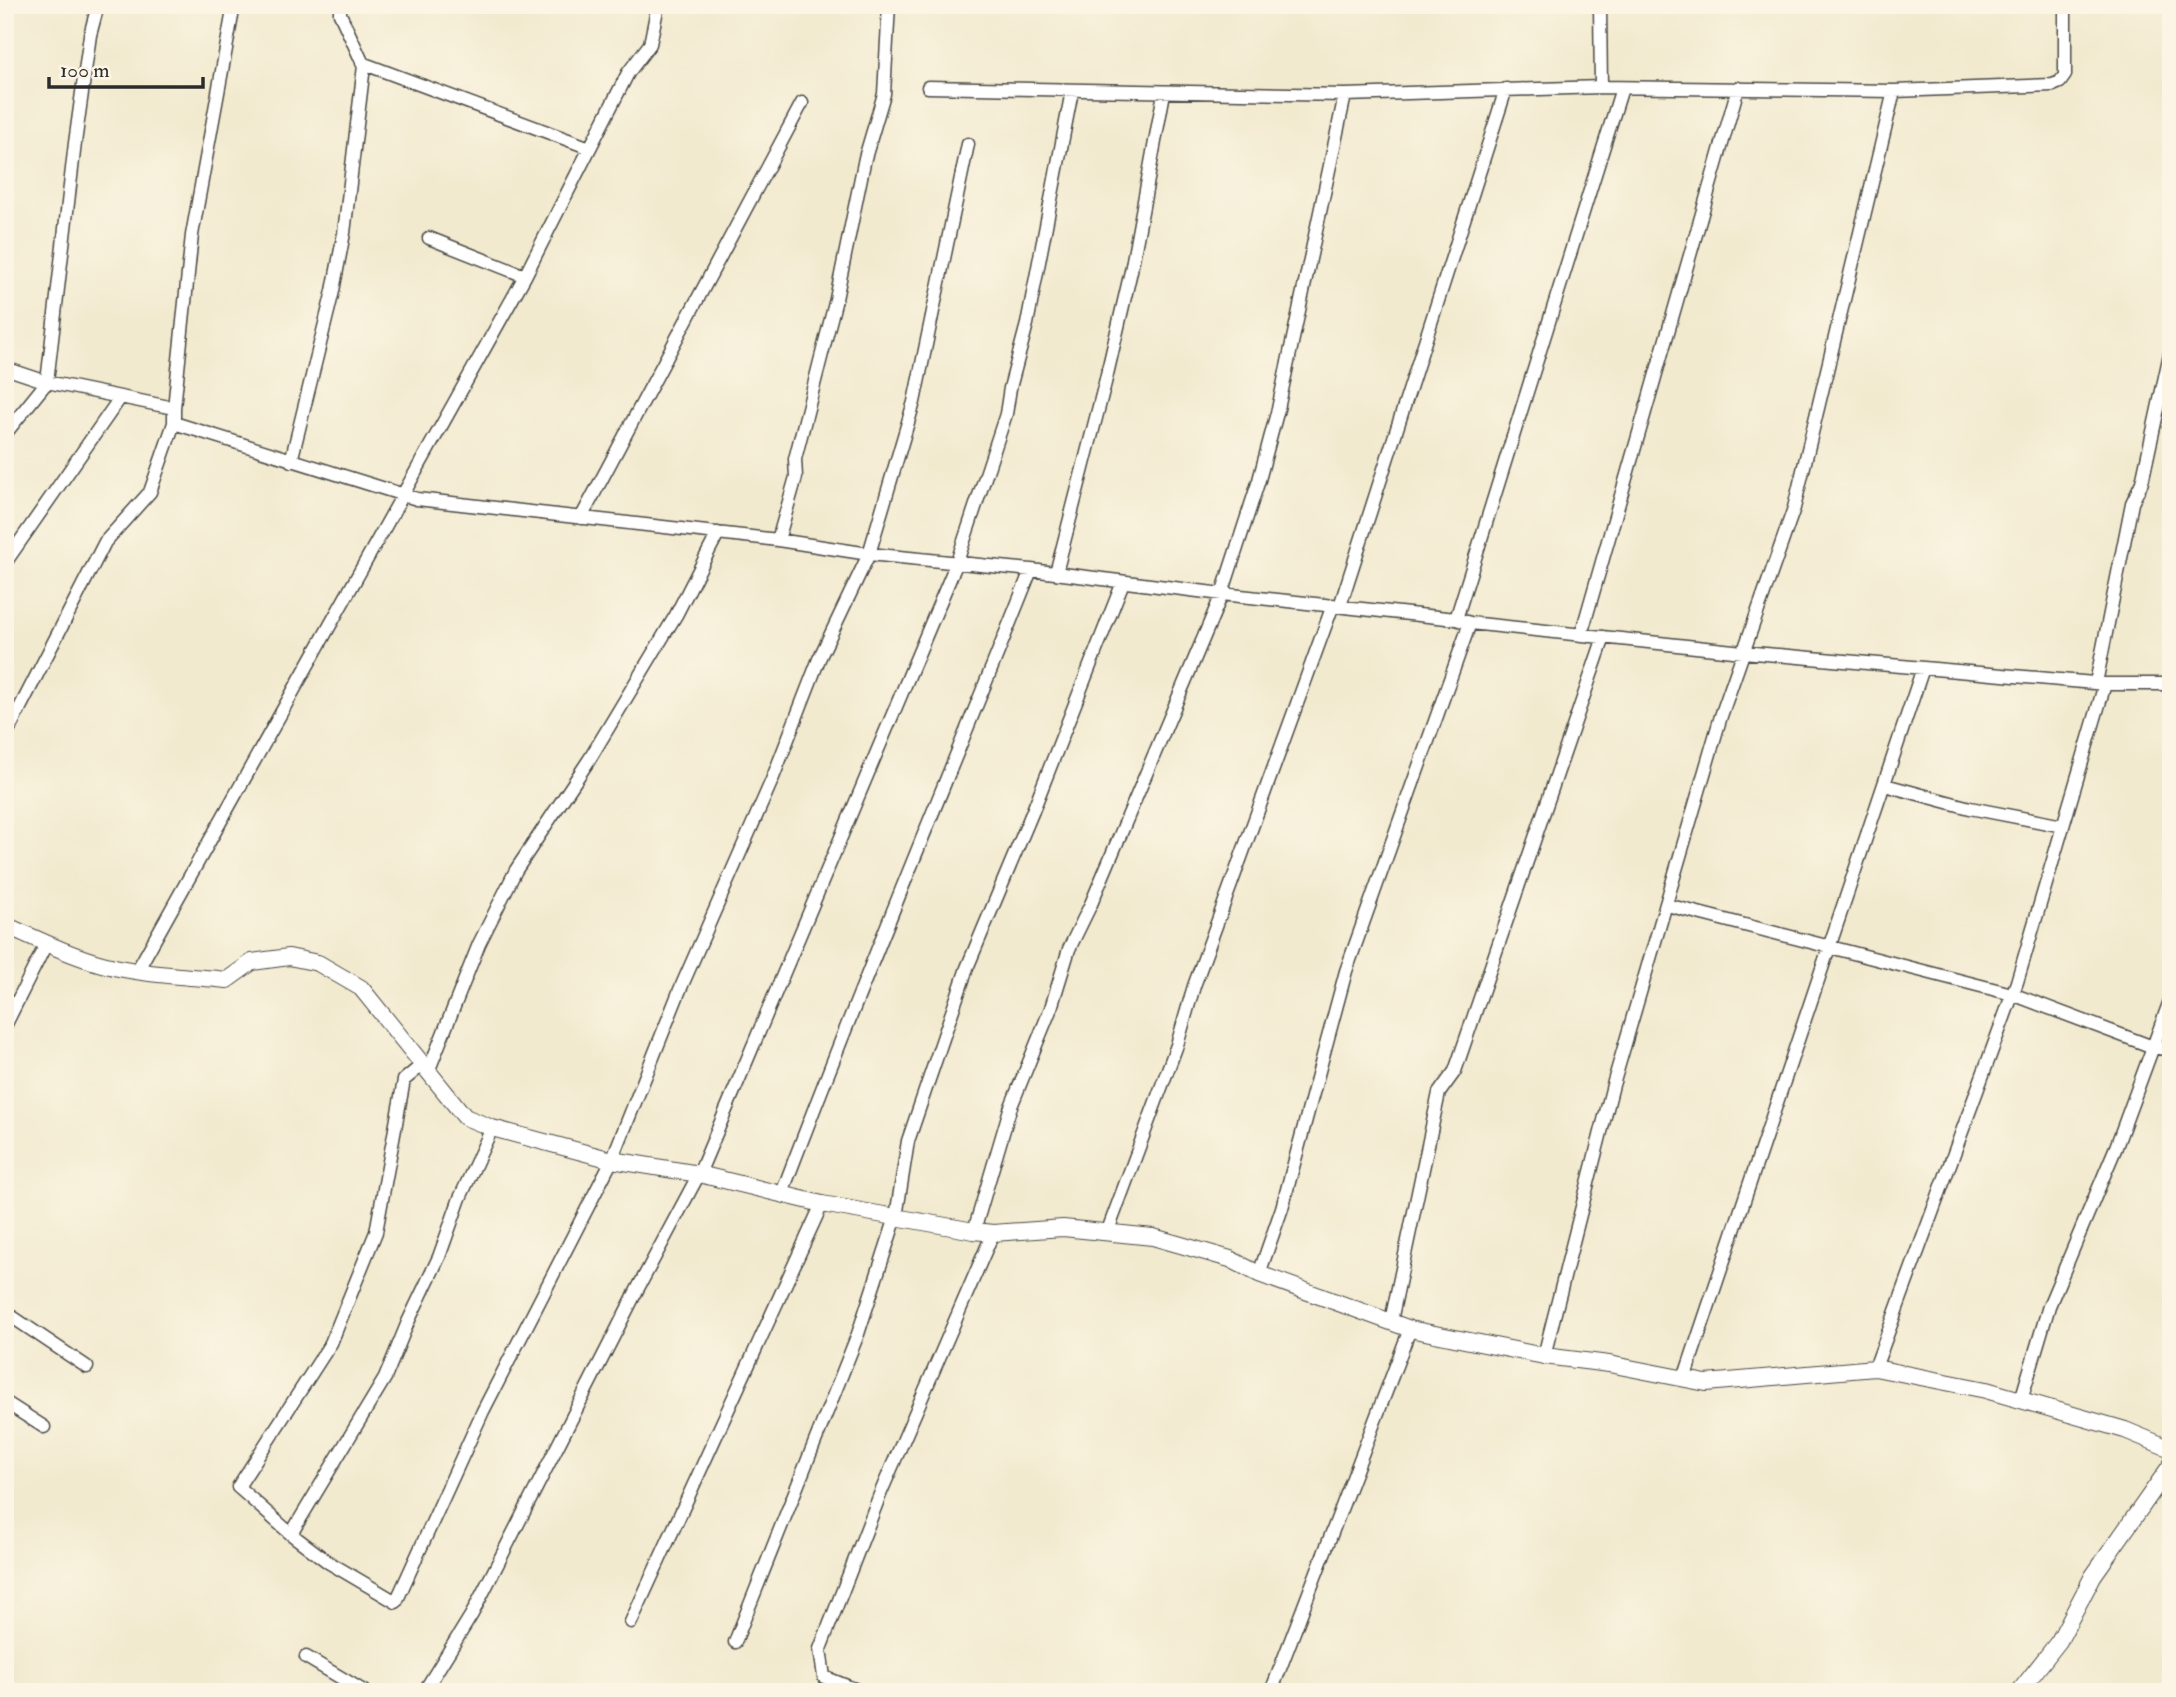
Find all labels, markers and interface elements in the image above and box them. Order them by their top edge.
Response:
scale bar [49,46,203,90]
text: 100 m [60,57,110,84]

